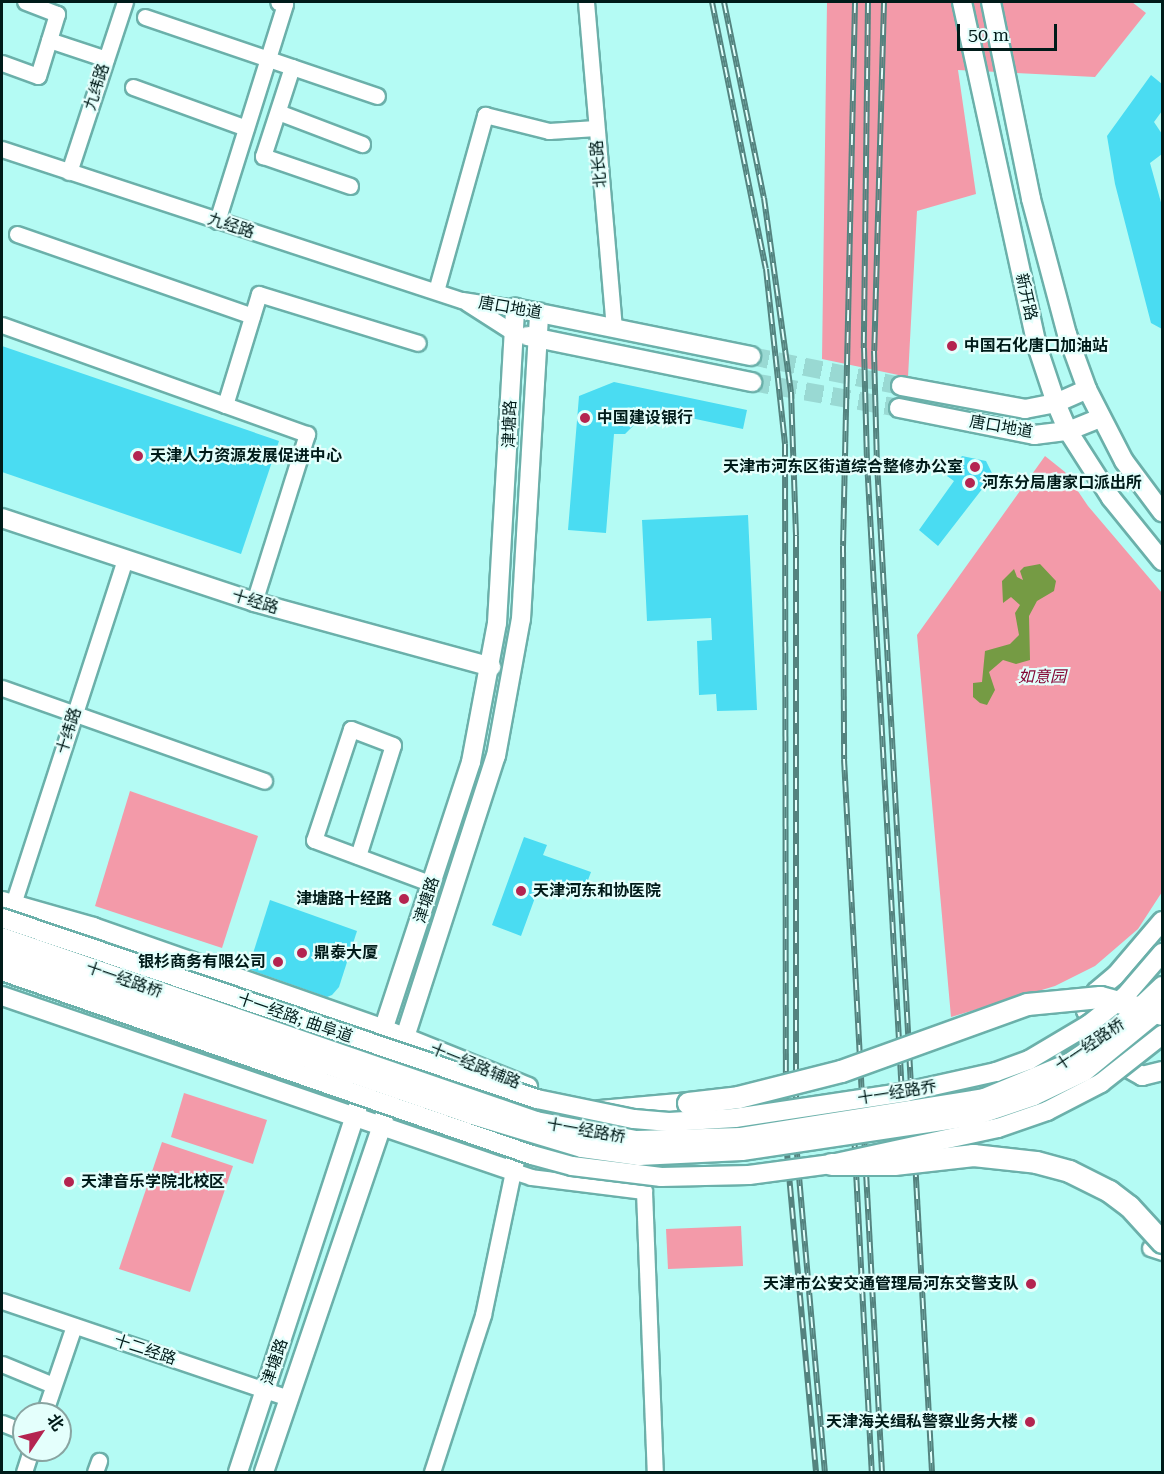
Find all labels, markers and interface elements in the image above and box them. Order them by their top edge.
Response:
scale bar [960,12,1060,50]
text: 50 m [968,24,1009,45]
street label: 九纬路 [80,61,114,113]
street label: 北长路 [587,139,611,189]
street label: 九经路 [205,209,257,243]
street label: 新开路 [1011,271,1041,323]
street label: 唐口地道 [477,293,543,323]
place label: 中国石化唐口加油站 [964,336,1108,356]
marker: 中国石化唐口加油站 [945,339,959,353]
street label: 津塘路 [500,400,520,448]
place label: 中国建设银行 [597,408,693,428]
marker: 中国建设银行 [578,411,592,425]
street label: 唐口地道 [968,412,1034,442]
place label: 天津人力资源发展促进中心 [150,446,342,466]
marker: 天津人力资源发展促进中心 [131,449,145,463]
place label: 天津市河东区街道综合整修办公室 [723,457,963,477]
marker: 天津市河东区街道综合整修办公室 [968,460,982,474]
place label: 河东分局唐家口派出所 [982,473,1142,493]
marker: 河东分局唐家口派出所 [963,476,977,490]
street label: 十经路 [229,586,281,618]
park label: 如意园 [1018,667,1066,687]
street label: 十纬路 [52,705,86,757]
street label: 津塘路 [410,874,444,926]
place label: 天津河东和协医院 [533,881,661,901]
marker: 天津河东和协医院 [514,884,528,898]
place label: 津塘路十经路 [296,889,392,909]
marker: 津塘路十经路 [397,892,411,906]
place label: 鼎泰大厦 [314,943,378,963]
marker: 鼎泰大厦 [295,946,309,960]
place label: 银杉商务有限公司 [138,952,266,972]
marker: 银杉商务有限公司 [271,955,285,969]
street label: 十一经路桥 [83,958,165,1002]
street label: 十一经路; 曲阜道 [235,989,355,1047]
street label: 十一经路桥 [1051,1015,1129,1075]
street label: 十一经路辅路 [427,1039,523,1093]
street label: 十一经路乔 [856,1077,938,1109]
street label: 十一经路桥 [545,1115,627,1147]
place label: 天津音乐学院北校区 [81,1172,225,1192]
marker: 天津音乐学院北校区 [62,1175,76,1189]
place label: 天津市公安交通管理局河东交警支队 [763,1274,1019,1294]
marker: 天津市公安交通管理局河东交警支队 [1024,1277,1038,1291]
street label: 十二经路 [112,1331,178,1369]
street label: 津塘路 [258,1336,292,1388]
north arrow [12,1402,72,1462]
text: 北 [43,1411,68,1435]
place label: 天津海关缉私警察业务大楼 [826,1412,1018,1432]
marker: 天津海关缉私警察业务大楼 [1023,1415,1037,1429]

